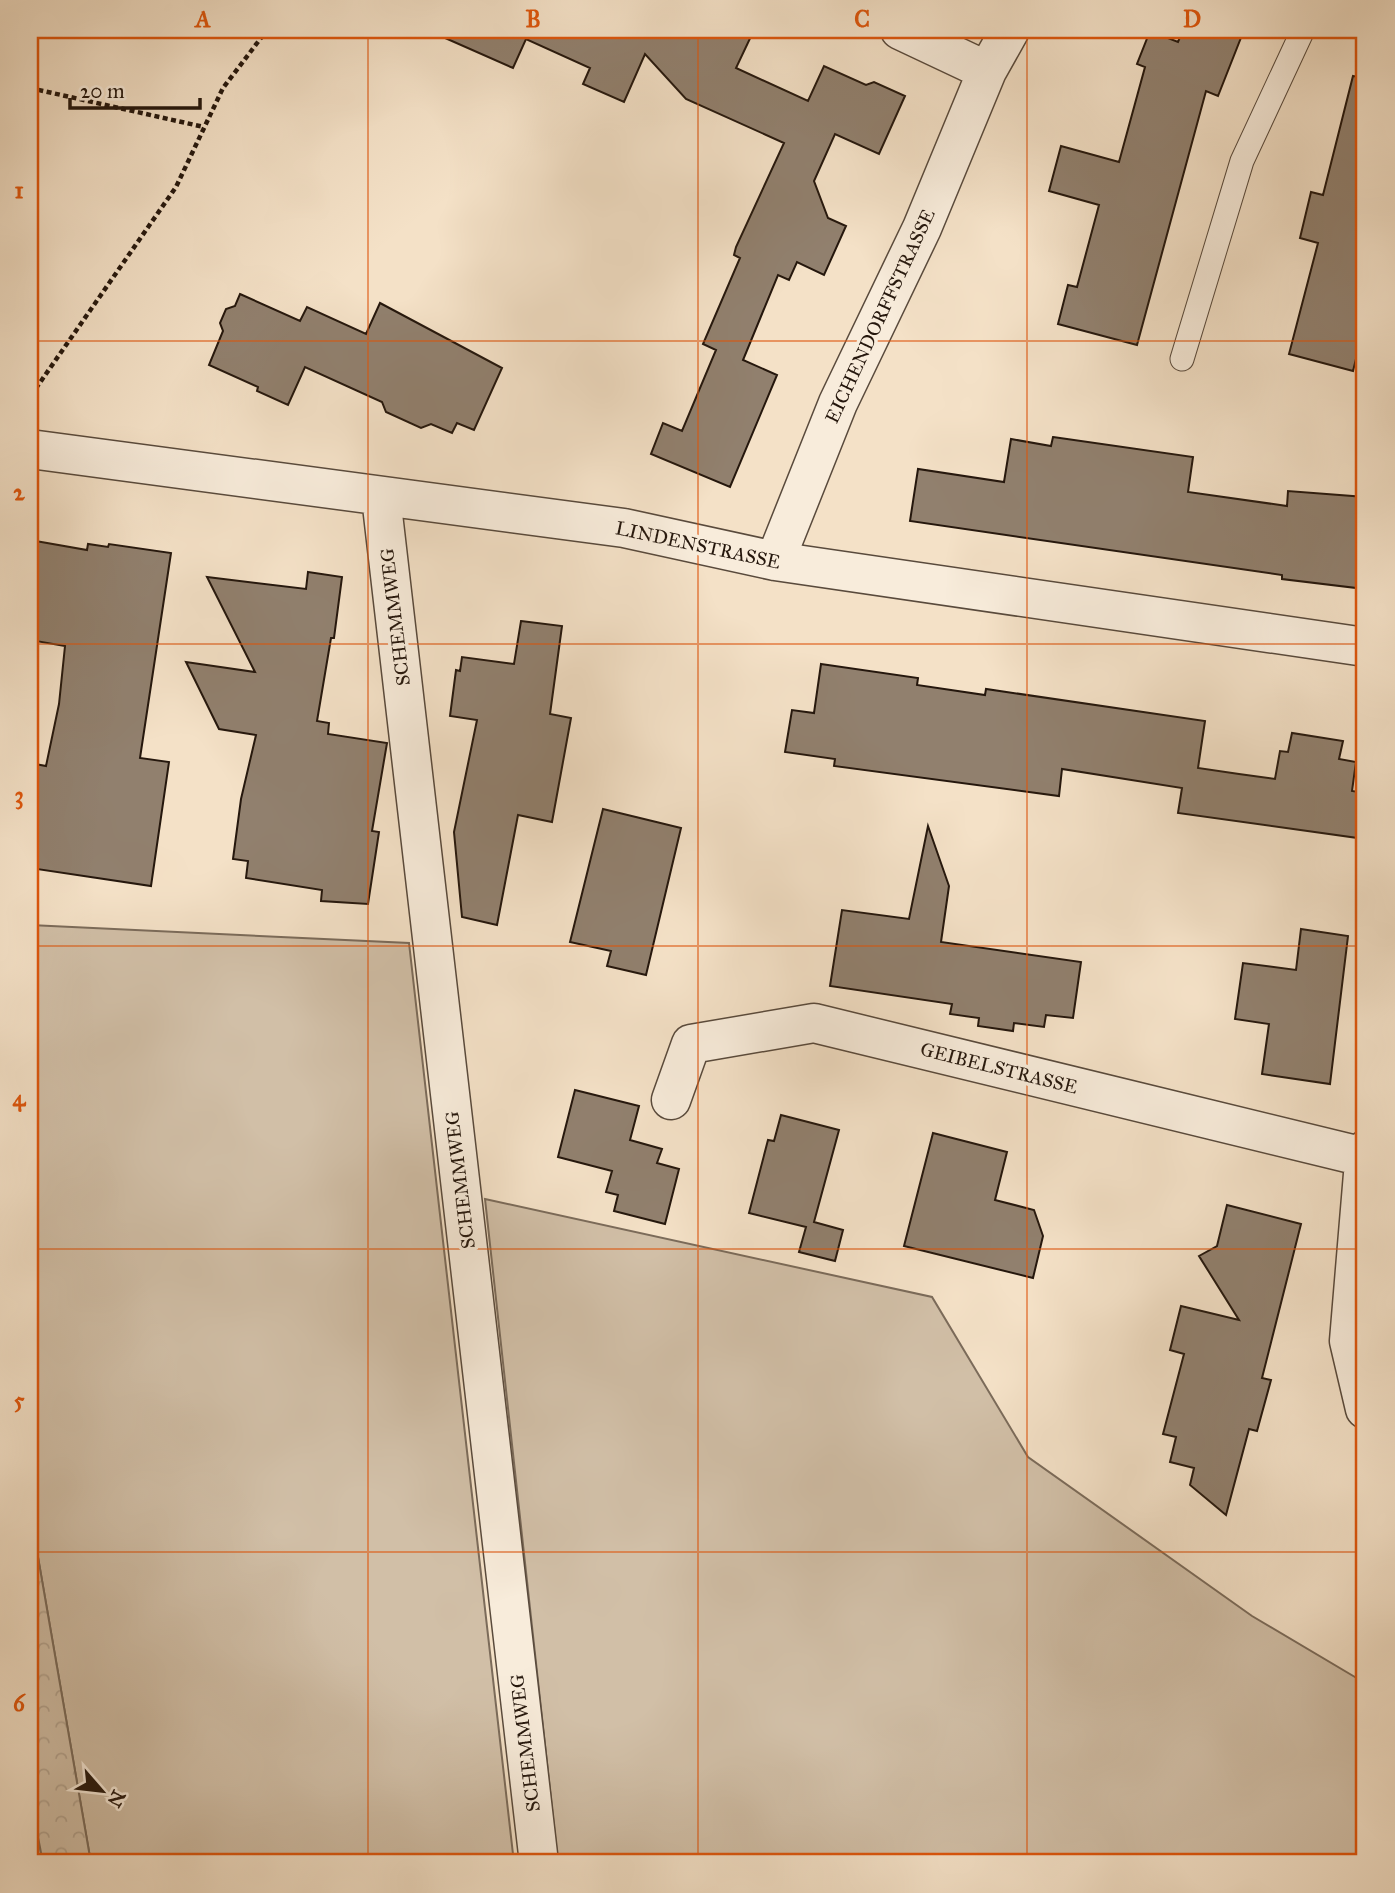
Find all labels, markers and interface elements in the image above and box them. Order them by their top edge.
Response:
text: A [193,5,211,33]
text: B [525,5,541,33]
text: C [854,5,870,33]
text: D [1183,5,1201,33]
scale bar [70,66,200,110]
text: 20 m [80,78,125,104]
text: 1 [14,176,24,204]
street label: EICHENDORFFSTRASSE [820,205,940,427]
text: 2 [13,478,25,506]
street label: LINDENSTRASSE [613,516,783,574]
street label: SCHEMMWEG [375,547,415,687]
text: 3 [14,781,24,810]
street label: GEIBELSTRASSE [918,1037,1080,1099]
text: 4 [13,1084,27,1112]
street label: SCHEMMWEG [440,1110,480,1250]
text: 5 [14,1386,25,1414]
street label: SCHEMMWEG [505,1673,545,1813]
text: 6 [13,1689,26,1717]
north arrow [66,1756,136,1826]
text: N [103,1786,131,1811]

